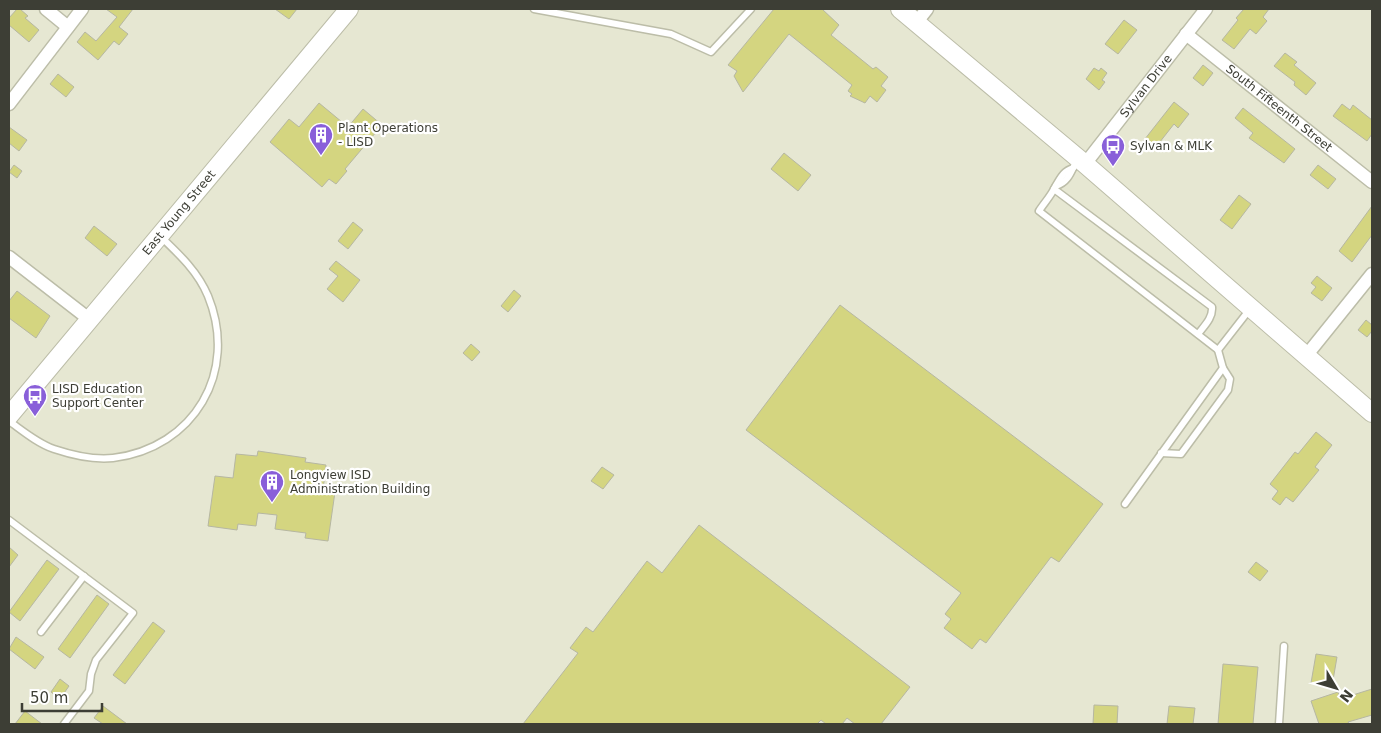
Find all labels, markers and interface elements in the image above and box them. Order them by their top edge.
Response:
street label: Sylvan Drive [1117,52,1175,120]
street label: South Fifteenth Street [1223,62,1335,155]
place label: Plant Operations - LISD [338,121,438,149]
building icon: Plant Operations - LISD [308,122,334,156]
bus stop icon: Sylvan & MLK [1100,133,1126,167]
place label: Sylvan & MLK [1130,139,1213,153]
street label: East Young Street [140,167,218,258]
place label: LISD Education Support Center [52,382,144,410]
bus stop icon: LISD Education Support Center [22,383,48,417]
place label: Longview ISD Administration Building [290,468,430,496]
building icon: Longview ISD Administration Building [259,469,285,503]
north arrow [1311,663,1361,713]
scale bar [22,680,102,712]
text: N [1336,686,1356,706]
text: 50 m [30,689,68,707]

